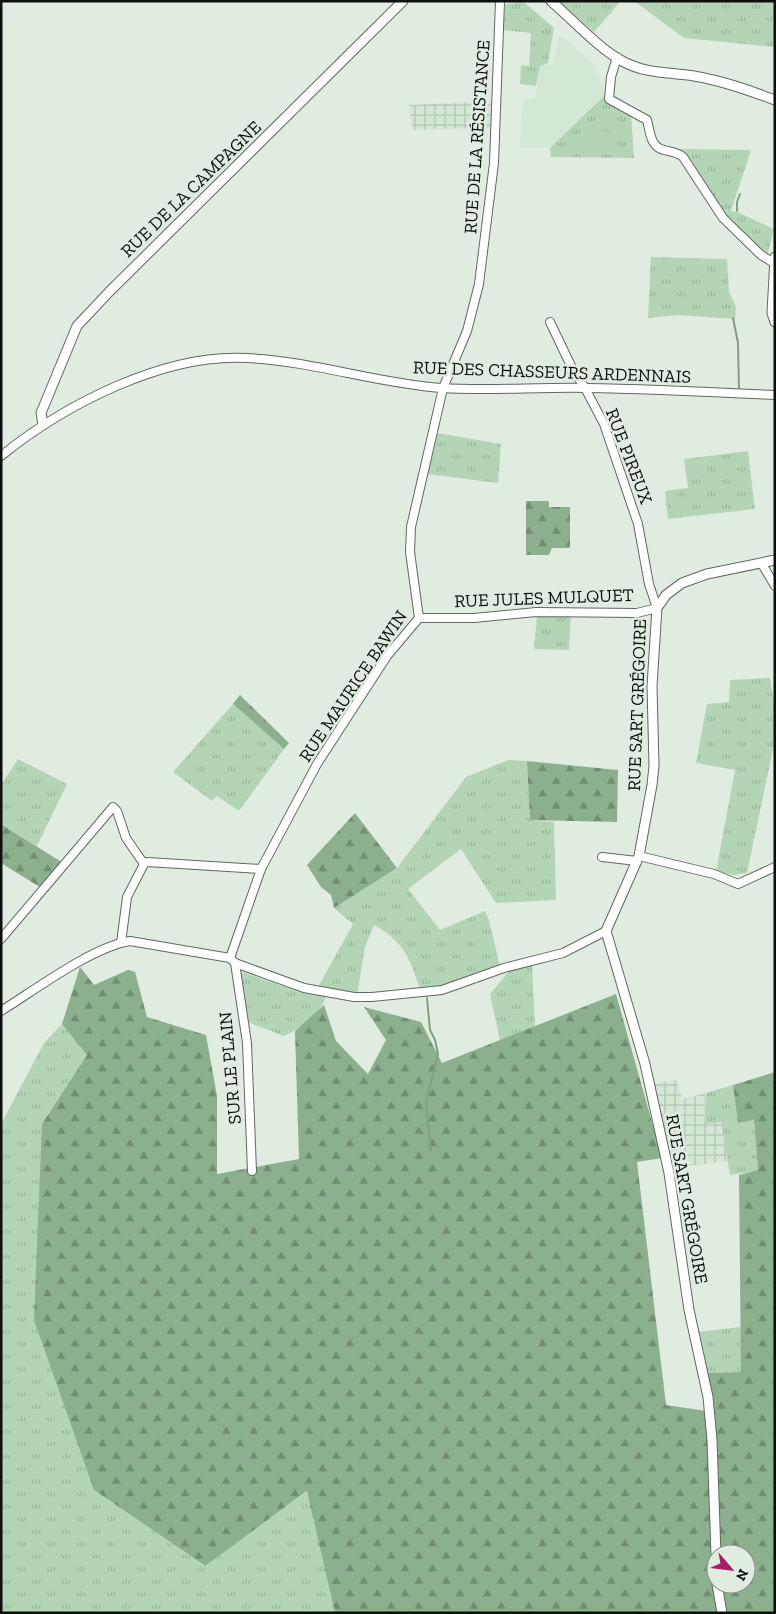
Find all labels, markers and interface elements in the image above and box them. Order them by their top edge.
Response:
street label: RUE DE LA RÉSISTANCE [459,39,495,235]
street label: RUE DE LA CAMPAGNE [116,116,266,262]
street label: RUE DES CHASSEURS ARDENNAIS [413,356,691,388]
street label: RUE PIREUX [601,405,657,507]
street label: RUE JULES MULQUET [454,584,634,612]
street label: RUE MAURICE BAWIN [294,606,412,766]
street label: RUE SART GRÉGOIRE [623,619,651,791]
street label: SUR LE PLAIN [214,1011,246,1125]
street label: RUE SART GRÉGOIRE [661,1112,713,1286]
north arrow [706,1544,756,1594]
text: N [732,1566,752,1584]

